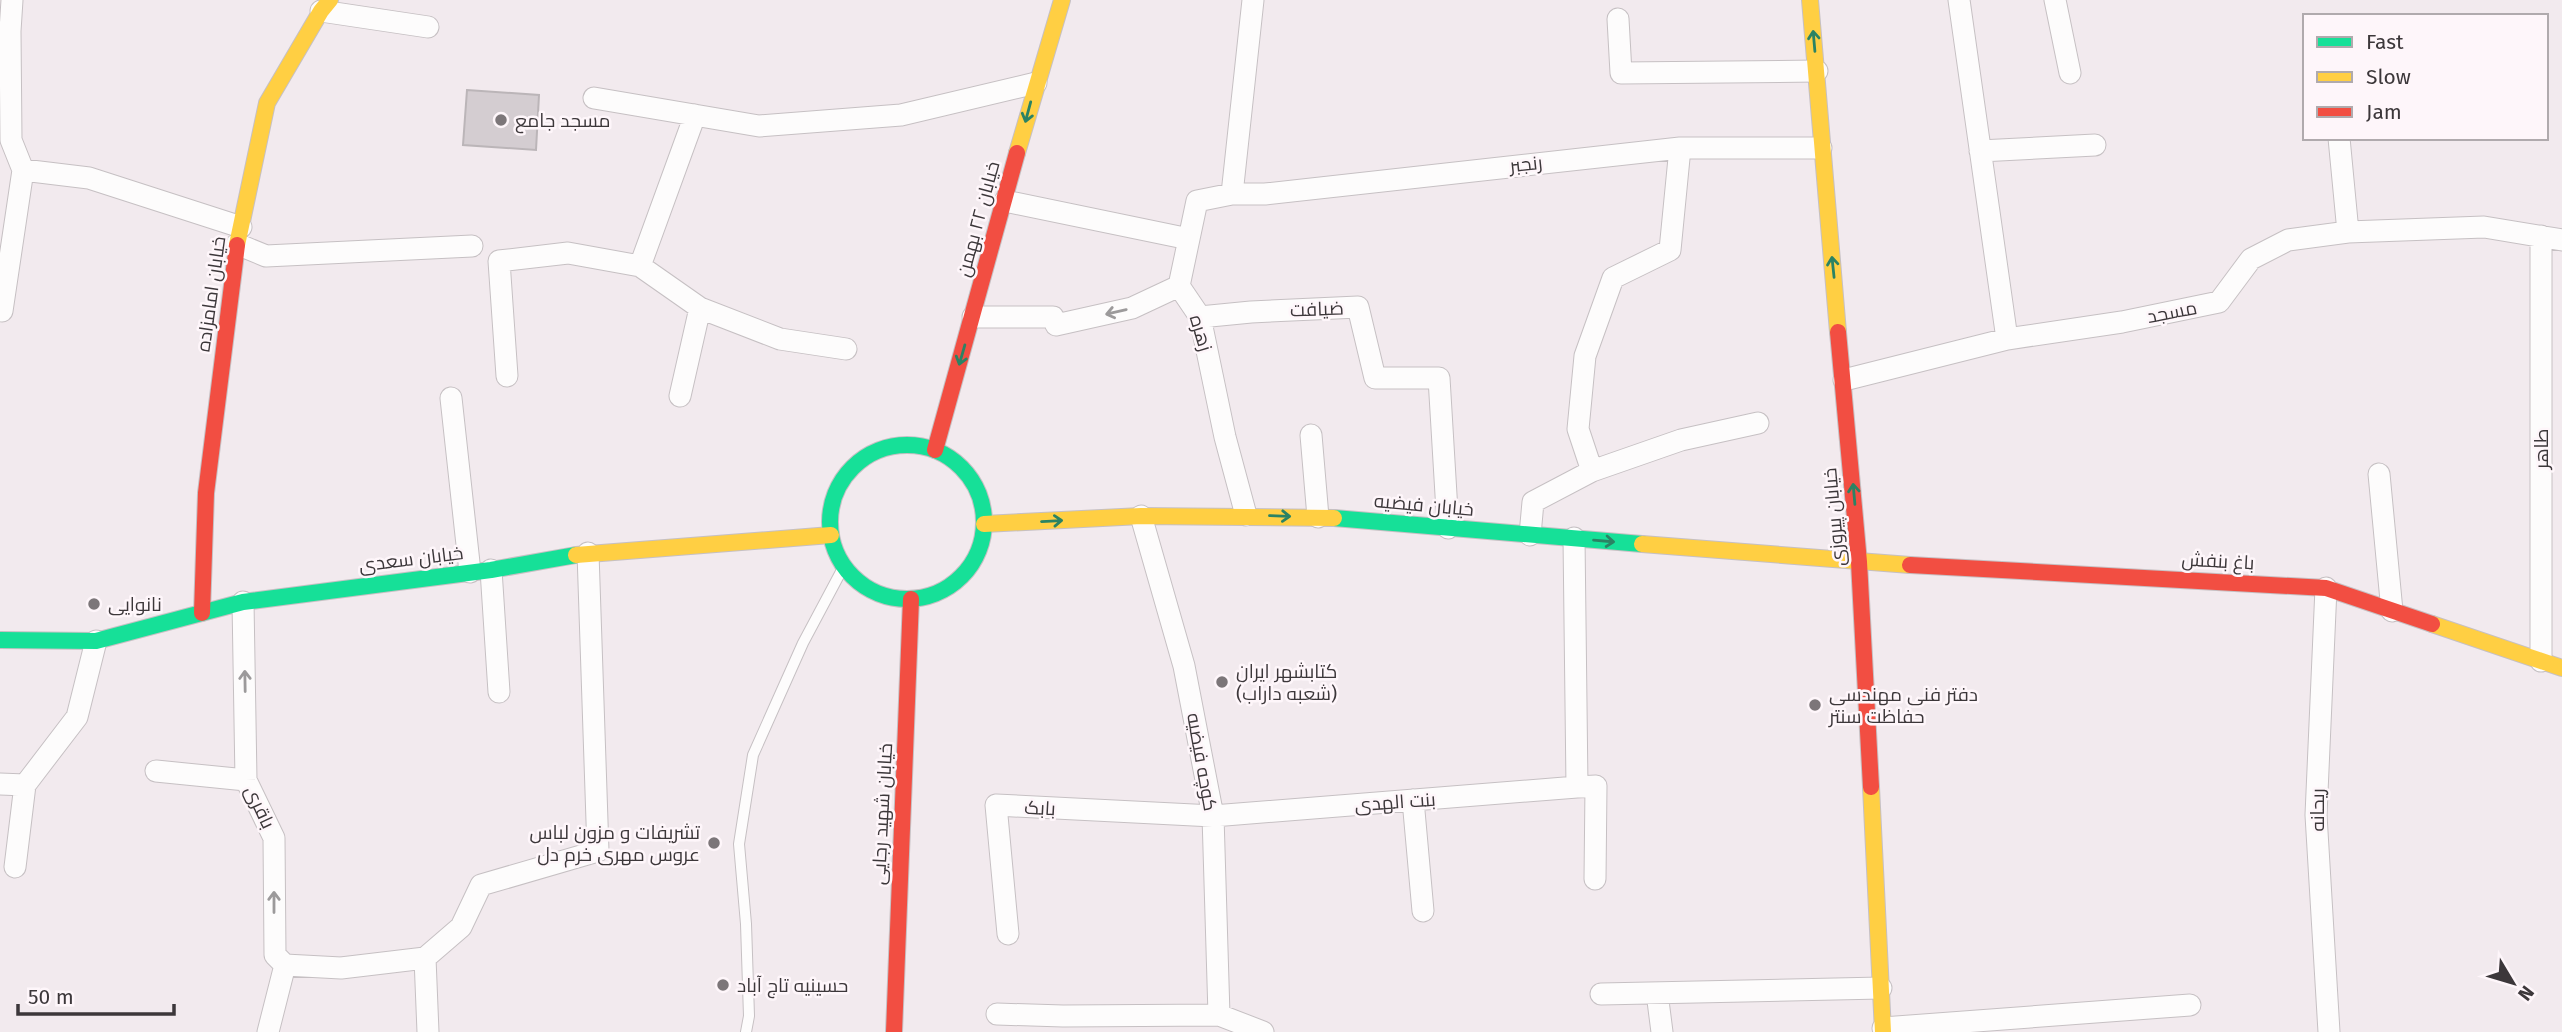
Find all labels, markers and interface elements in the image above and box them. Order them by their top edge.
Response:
legend [2303,14,2548,140]
text: Fast [2366,29,2404,55]
one-way arrow [1807,30,1820,53]
text: Slow [2366,64,2411,90]
text: Jam [2366,99,2402,125]
one-way arrow [1021,101,1034,123]
place label: مسجد جامع [515,109,611,134]
marker: مسجد جامع [493,112,509,128]
street label: رنجبر [1507,151,1544,177]
street label: خیابان ۲۲ بهمن [952,159,1004,279]
street label: خیابان امامزاده [192,235,230,353]
one-way arrow [1826,257,1839,279]
street label: مسجد [2145,296,2199,328]
street label: ضیافت [1290,297,1344,321]
one-way arrow [1106,306,1128,319]
street label: زهره [1185,312,1217,354]
one-way arrow [955,344,968,366]
street label: طاهر [2530,429,2553,470]
street label: خیابان پیروزی [1818,467,1851,567]
one-way arrow [1847,483,1860,506]
street label: خیابان فیضیه [1373,489,1475,521]
one-way arrow [1268,509,1291,523]
one-way arrow [1041,514,1063,527]
one-way arrow [1592,535,1615,548]
street label: خیابان سعدی [357,541,465,577]
street label: باغ بنفش [2181,548,2255,576]
place label: نانوایی [108,593,162,616]
marker: نانوایی [86,596,102,612]
place label: کتابشهر ایران (شعبه داراب) [1236,660,1337,705]
one-way arrow [238,669,251,692]
marker: کتابشهر ایران (شعبه داراب) [1214,674,1230,690]
place label: دفتر فنی مهندسی حفاظت سنتر [1828,683,1978,728]
marker: دفتر فنی مهندسی حفاظت سنتر [1807,697,1823,713]
street label: کوچه فیضیه [1181,711,1222,813]
street label: خیابان شهید رجایی [867,742,897,886]
street label: باقری [240,782,280,832]
street label: بنت الهدی [1354,788,1436,816]
street label: ریحانه [2306,788,2329,832]
street label: بابک [1024,796,1056,820]
place label: تشریفات و مزون لباس عروس مهری خرم دل [530,821,700,868]
marker: تشریفات و مزون لباس عروس مهری خرم دل [706,835,722,851]
one-way arrow [267,890,281,913]
north arrow [2478,948,2548,1018]
scale bar [18,972,173,1016]
place label: حسینیه تاج آباد [737,974,848,999]
marker: حسینیه تاج آباد [715,977,731,993]
text: N [2513,981,2539,1005]
text: 50 m [28,984,74,1010]

